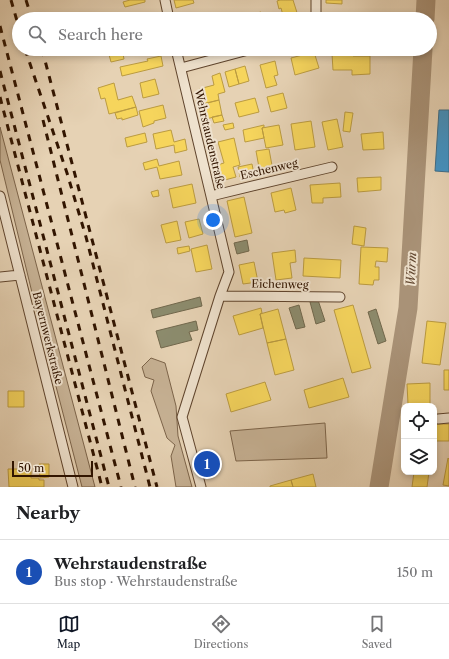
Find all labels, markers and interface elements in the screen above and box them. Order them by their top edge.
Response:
search box [12,12,437,56]
icon: search [26,23,48,45]
text: Search here [58,25,143,44]
street label: Wehrstaudenstraße [191,86,228,191]
street label: Eschenweg [239,156,299,182]
your location [203,210,223,230]
water label: Würm [403,252,419,286]
street label: Eichenweg [251,277,309,292]
street label: Bayernwerkstraße [30,290,66,386]
map controls [401,403,437,475]
button: locate [401,403,437,439]
button: layers [401,439,437,475]
pin: 1 [194,449,220,479]
scale bar [12,459,93,478]
text: 50 m [18,461,44,475]
text: Nearby [16,503,80,523]
text: Wehrstaudenstraße [54,554,207,573]
text: 1 [26,564,32,580]
text: 150 m [397,564,433,580]
text: Bus stop · Wehrstaudenstraße [54,573,238,589]
tab: Map [57,613,80,651]
tab: Directions [194,613,248,651]
tab: Saved [362,613,392,651]

